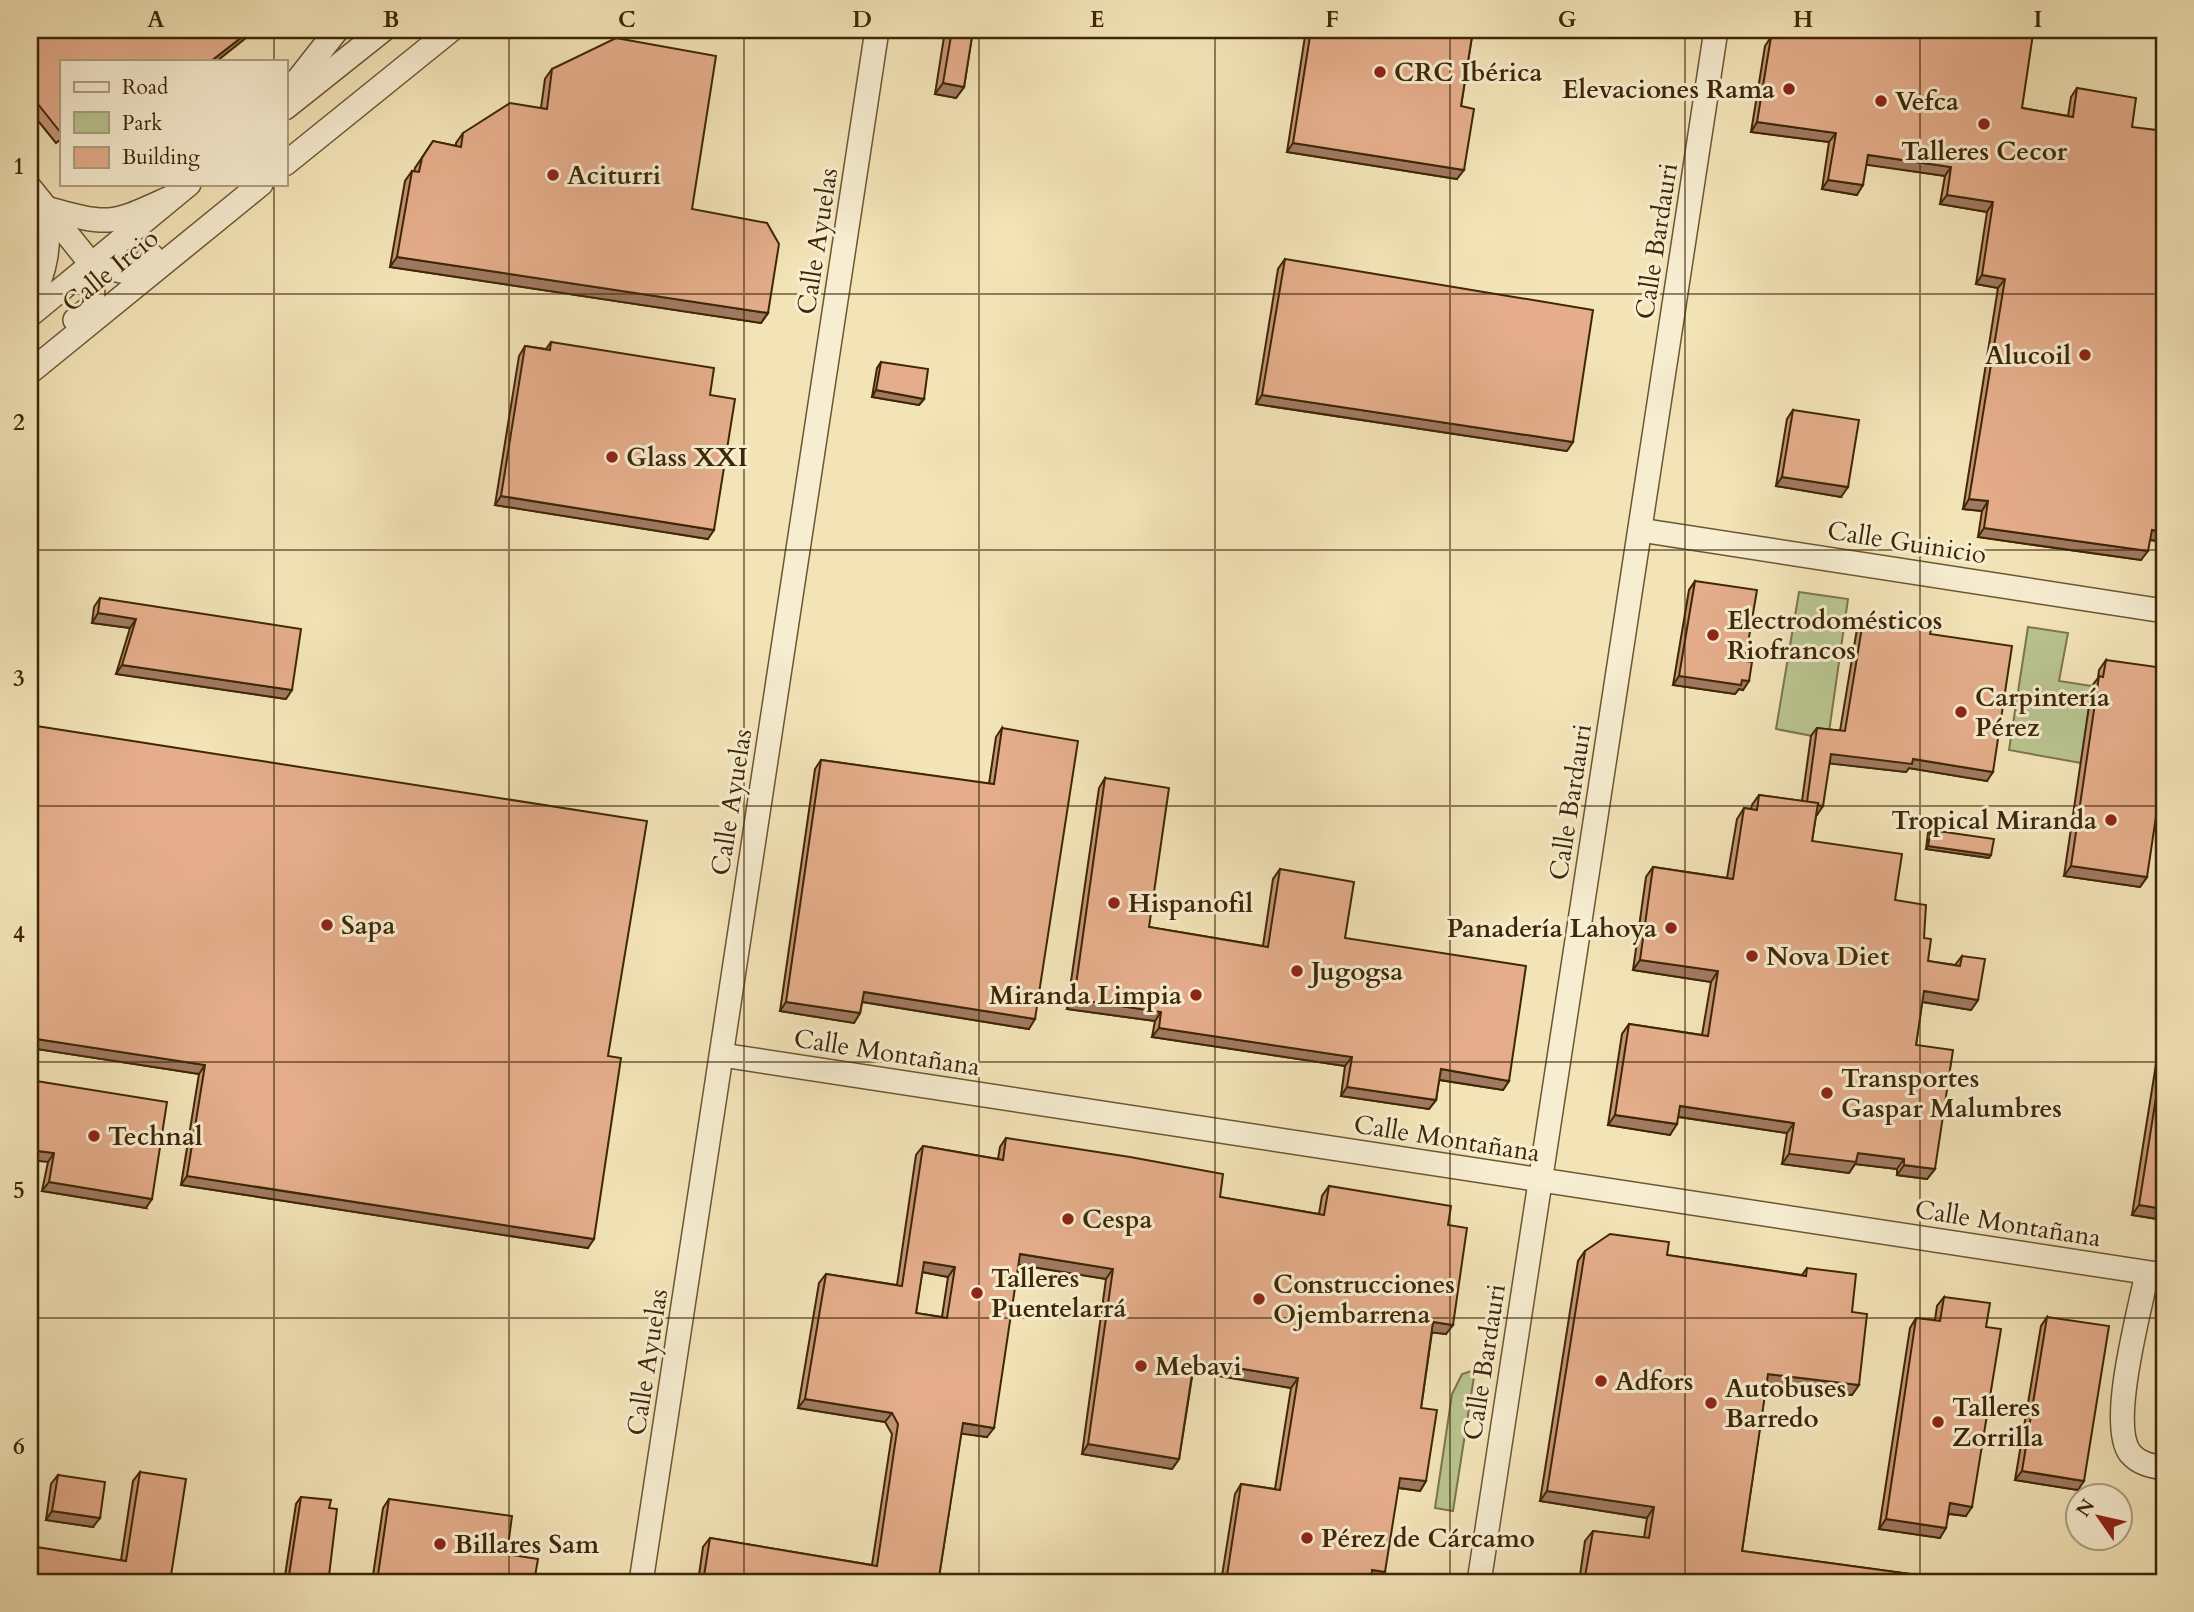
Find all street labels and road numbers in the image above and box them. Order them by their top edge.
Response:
street label: Calle Bardauri [1627,160,1686,322]
street label: Calle Ayuelas [789,165,846,317]
street label: Calle Ircio [55,221,166,320]
street label: Calle Guinicio [1825,513,1989,572]
street label: Calle Bardauri [1541,721,1600,883]
street label: Calle Ayuelas [703,726,760,878]
street label: Calle Montañana [791,1021,982,1084]
street label: Calle Montañana [1351,1107,1542,1170]
street label: Calle Montañana [1912,1192,2103,1255]
street label: Calle Bardauri [1455,1281,1514,1443]
street label: Calle Ayuelas [619,1286,676,1438]

